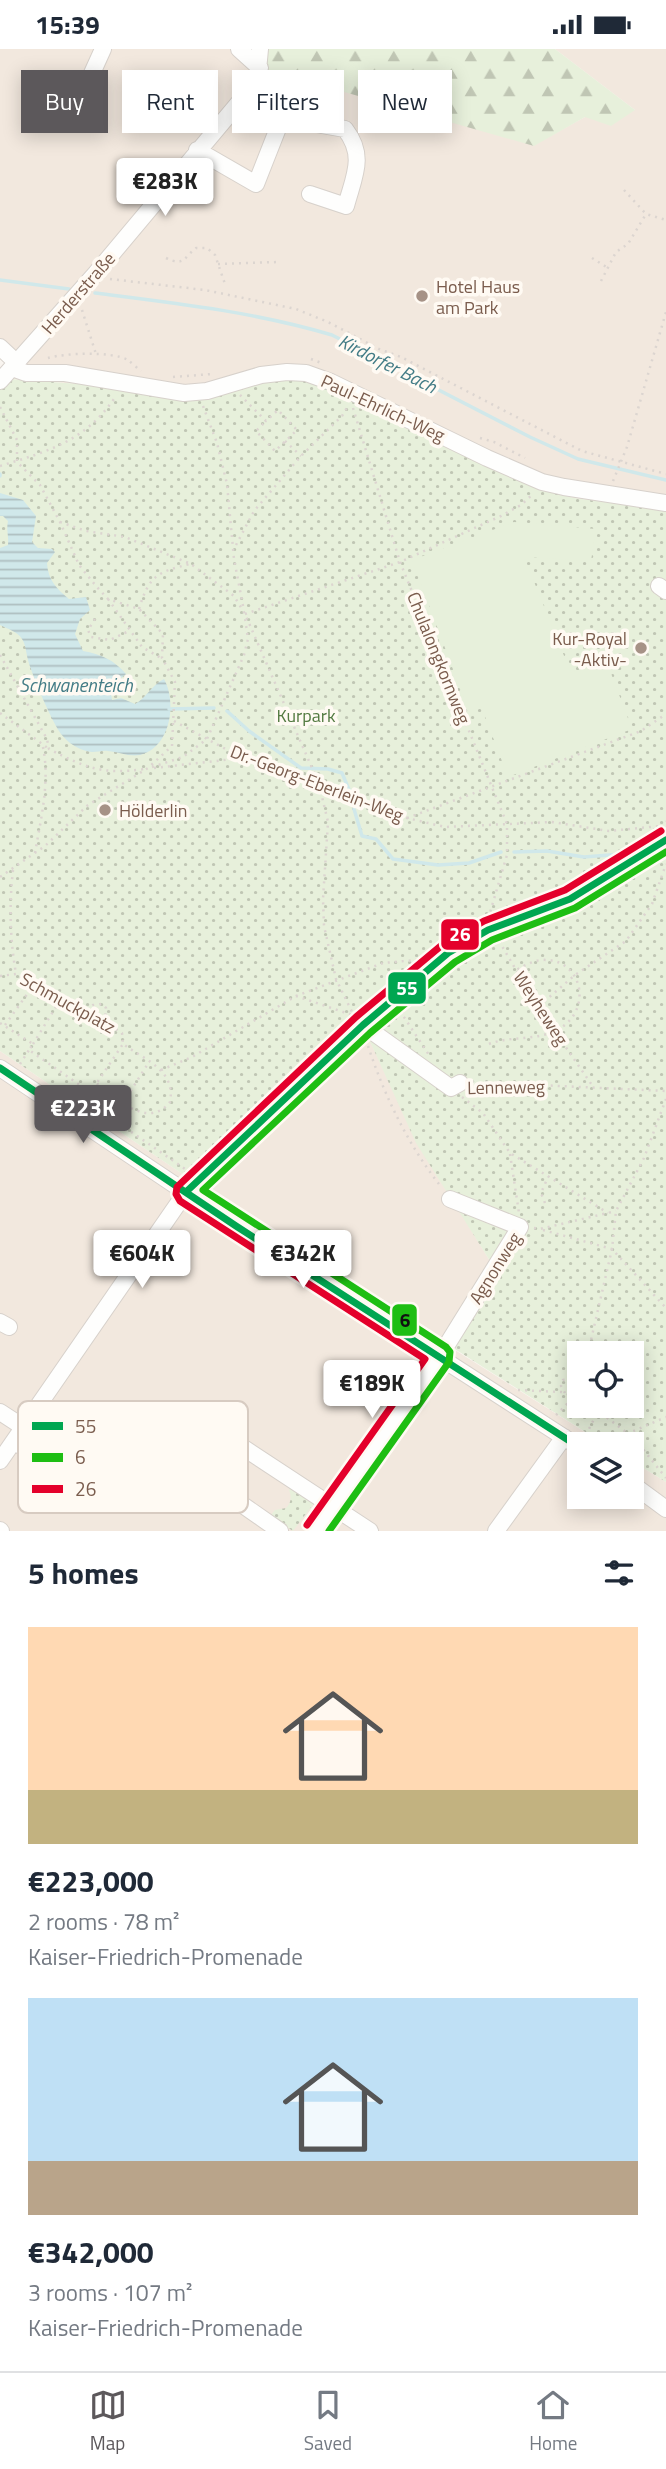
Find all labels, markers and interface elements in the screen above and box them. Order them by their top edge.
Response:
text: 15:39 [35,5,100,44]
chip: Buy [21,70,108,133]
chip: Rent [122,70,218,133]
chip: Filters [232,70,344,133]
chip: New [358,70,452,133]
pin: €283K [116,159,214,218]
text: €283K [132,163,198,198]
street label: Herderstraße [35,246,121,340]
place label: Hotel Haus am Park [436,273,520,321]
marker: Hotel Haus am Park [414,288,430,304]
water label: Kirdorfer Bach [334,326,443,400]
street label: Paul-Ehrlich-Weg [317,367,449,449]
street label: Chulalongkornweg [400,588,478,728]
place label: Kur-Royal -Aktiv- [552,625,627,673]
marker: Kur-Royal -Aktiv- [633,640,649,656]
water label: Schwanenteich [19,670,133,699]
park label: Kurpark [276,702,336,729]
street label: Dr.-Georg-Eberlein-Weg [226,737,408,829]
place label: Hölderlin [119,797,187,824]
marker: Hölderlin [97,802,113,818]
line badge: 26 [440,918,480,951]
text: 26 [449,919,471,948]
street label: Weyheweg [507,965,575,1051]
street label: Schmuckplatz [15,966,121,1040]
line badge: 55 [387,971,427,1005]
text: 55 [396,973,418,1002]
street label: Lenneweg [467,1073,545,1101]
pin: €223K [34,1085,132,1145]
text: €223K [50,1090,116,1125]
street label: Agnonweg [462,1227,528,1309]
pin: €604K [93,1231,191,1290]
pin: €342K [254,1231,352,1290]
text: €604K [109,1235,175,1270]
text: €342K [270,1235,336,1270]
line badge: 6 [391,1303,418,1337]
text: 6 [400,1305,411,1334]
map controls [567,1341,644,1509]
button: locate [567,1341,644,1418]
pin: €189K [323,1361,421,1420]
text: €189K [339,1365,405,1400]
legend [18,1401,248,1513]
text: 55 [75,1411,96,1440]
button: layers [567,1432,644,1509]
text: 6 [75,1442,86,1471]
text: 26 [75,1474,96,1503]
text: 5 homes [28,1550,139,1596]
icon: filters [600,1554,638,1592]
icon: home [270,1673,396,1799]
text: €223,000 [28,1858,154,1904]
text: 2 rooms · 78 m² [28,1904,179,1939]
text: Kaiser-Friedrich-Promenade [28,1939,303,1974]
icon: home [270,2044,396,2170]
text: €342,000 [28,2229,154,2275]
text: 3 rooms · 107 m² [28,2275,192,2310]
text: Kaiser-Friedrich-Promenade [28,2310,303,2345]
tab: Map [89,2386,127,2457]
tab: Saved [304,2386,352,2457]
tab: Home [529,2386,577,2457]

